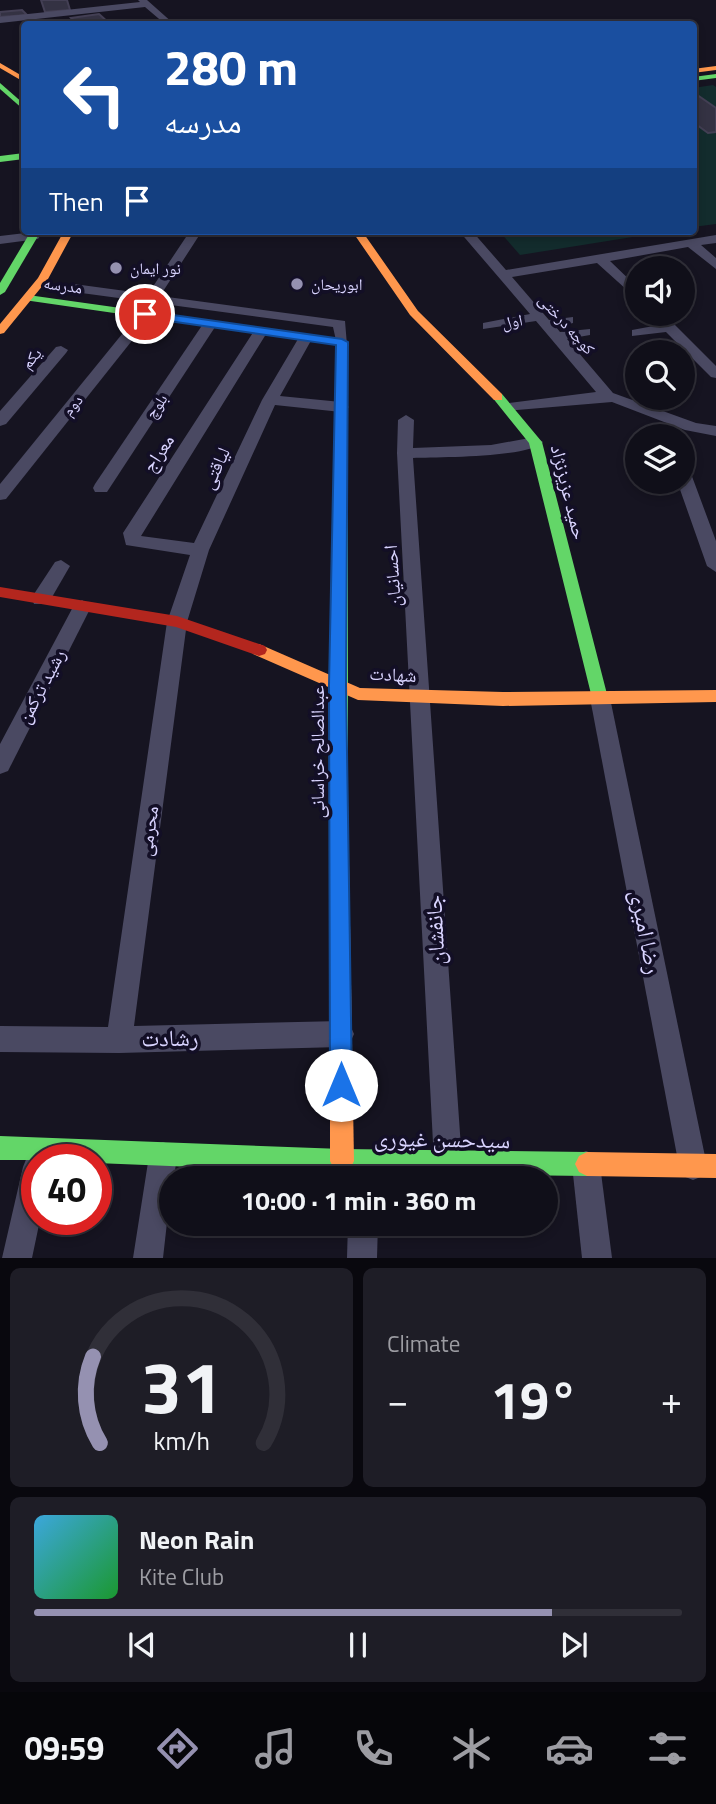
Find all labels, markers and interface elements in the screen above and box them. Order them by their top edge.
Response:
text: 280 m [164,29,298,104]
icon: left [49,49,140,140]
text: مدرسه [164,97,242,145]
text: Then [49,182,104,221]
icon: arrive [118,182,156,220]
place label: نور ایمان [130,256,181,280]
map controls [625,256,695,494]
button: sound [625,256,695,326]
marker: نور ایمان [108,260,124,276]
street label: مدرسه [42,270,84,300]
place label: ابوریحان [311,272,362,296]
marker: ابوریحان [289,276,305,292]
pin [115,284,175,344]
street label: کوچه درختی [533,288,601,360]
icon: arrive [126,295,164,333]
street label: اول [499,307,525,335]
button: search [625,340,695,410]
street label: یکم [15,342,47,374]
street label: دوم [56,389,88,421]
street label: بلوچ [139,389,173,423]
button: layers [625,424,695,494]
street label: معراج [134,428,181,478]
street label: حمید عزیزنژاد [544,441,595,542]
street label: لیاقتی [192,442,237,494]
street label: احسانیان [375,544,408,608]
street label: رشید ترکمن [9,643,72,728]
street label: شهادت [369,658,417,689]
street label: عبدالصالح خراسانی [302,685,331,819]
street label: محرمی [130,804,165,858]
street label: رضا امیری [621,887,672,977]
street label: جانفشان [415,894,454,966]
street label: رشادت [141,1020,199,1055]
position arrow [304,1048,378,1122]
street label: سیدحسن غیوری [373,1120,511,1157]
speed limit sign: 40 [21,1144,112,1235]
text: 10:00 · 1 min · 360 m [241,1181,476,1220]
text: Climate [387,1326,460,1361]
text: 31 [141,1332,222,1442]
text: 19° [491,1360,578,1439]
text: − [387,1371,408,1429]
text: + [661,1371,682,1429]
text: km/h [153,1422,210,1460]
text: Neon Rain [139,1520,254,1559]
text: Kite Club [139,1559,224,1594]
icon: previous [123,1626,161,1664]
icon: pause [339,1626,377,1664]
icon: next [555,1626,593,1664]
text: 09:59 [24,1724,104,1772]
icon: directions [153,1724,202,1773]
icon: music [251,1724,300,1773]
icon: phone [349,1724,398,1773]
icon: climate [447,1724,496,1773]
icon: car [545,1724,594,1773]
icon: filters [643,1724,692,1773]

